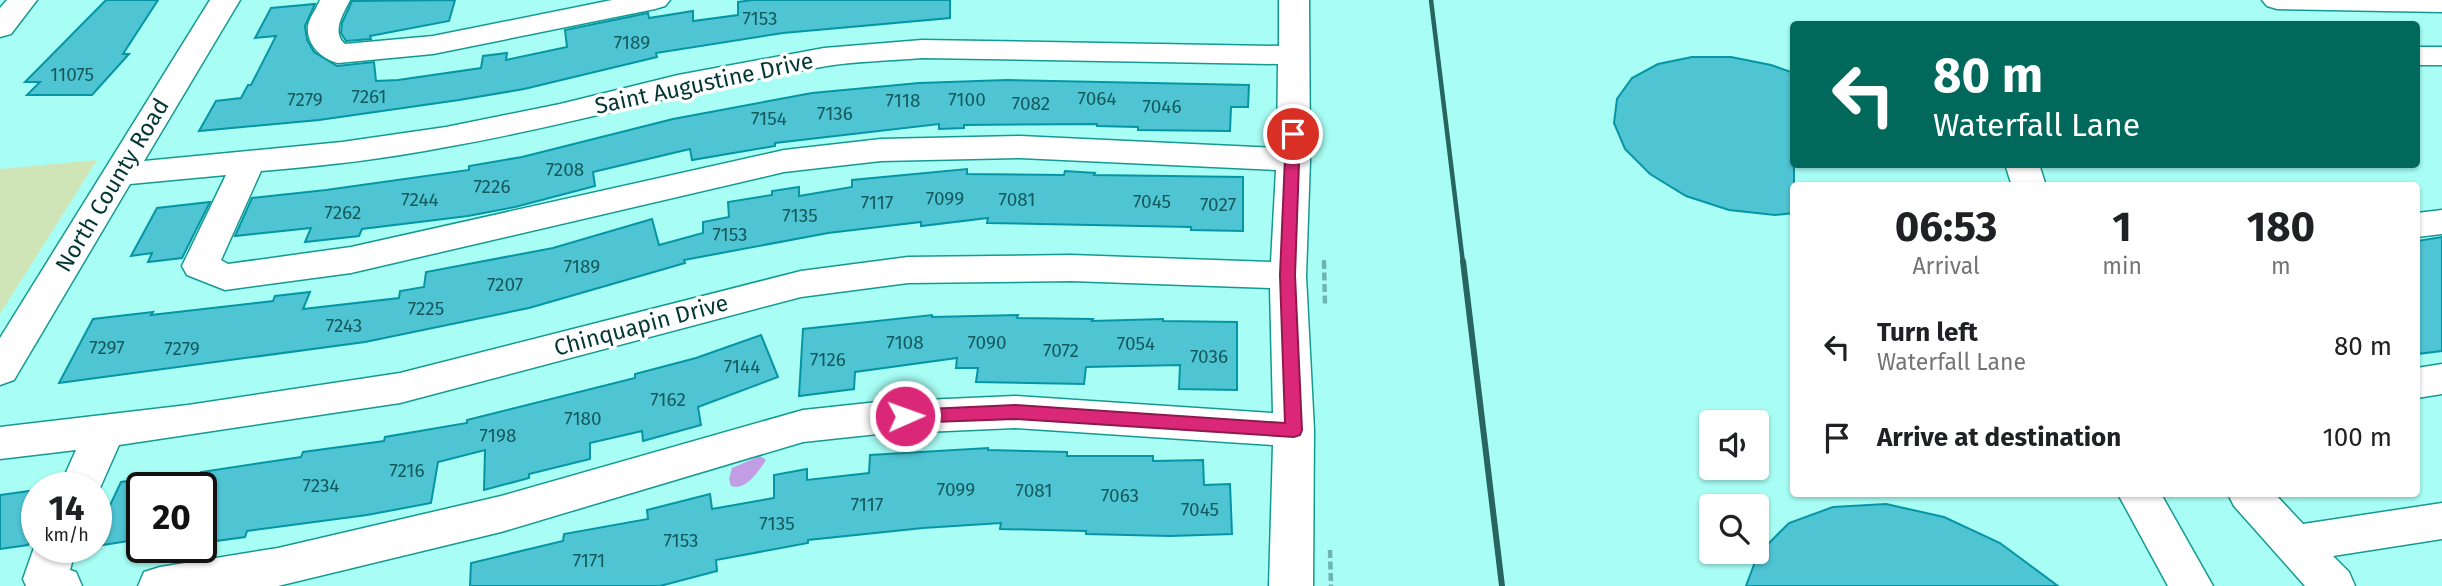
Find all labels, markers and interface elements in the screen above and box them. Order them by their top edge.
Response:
house number: 7153 [742,7,778,30]
house number: 7189 [614,31,650,54]
street label: Saint Augustine Drive [592,46,816,120]
text: 80 m [1933,46,2043,105]
icon: left [1818,49,1909,140]
house number: 11075 [50,63,94,86]
house number: 7261 [352,85,386,108]
house number: 7064 [1077,87,1117,110]
house number: 7279 [287,88,323,111]
house number: 7100 [948,88,986,111]
house number: 7118 [886,89,920,112]
house number: 7082 [1012,92,1050,115]
street label: North County Road [49,93,175,277]
house number: 7046 [1142,95,1182,118]
house number: 7136 [817,102,853,125]
pin [1263,104,1323,164]
text: Waterfall Lane [1933,106,2140,144]
house number: 7154 [751,107,787,130]
icon: arrive [1274,115,1312,153]
house number: 7208 [546,158,584,181]
house number: 7226 [473,175,511,198]
house number: 7099 [926,187,964,210]
house number: 7244 [401,188,439,211]
house number: 7081 [999,188,1035,211]
house number: 7045 [1133,190,1171,213]
house number: 7117 [861,191,893,214]
house number: 7027 [1200,193,1236,216]
house number: 7262 [325,201,361,224]
text: 06:53 [1895,202,1997,252]
text: 1 [2112,202,2132,252]
text: 180 [2247,202,2315,252]
house number: 7135 [782,204,818,227]
house number: 7153 [712,223,748,246]
text: Arrival [1912,252,1980,280]
text: min [2102,252,2142,280]
text: m [2271,252,2291,280]
house number: 7189 [564,255,600,278]
house number: 7207 [487,273,523,296]
street label: Chinquapin Drive [551,288,731,362]
house number: 7225 [408,297,444,320]
house number: 7243 [326,314,362,337]
text: Turn left [1877,317,1978,348]
icon: left [1818,328,1856,366]
house number: 7108 [886,331,924,354]
house number: 7090 [967,331,1007,354]
text: 80 m [2334,331,2392,362]
house number: 7054 [1117,332,1155,355]
house number: 7297 [89,336,125,359]
house number: 7279 [164,337,200,360]
house number: 7072 [1043,339,1079,362]
house number: 7036 [1190,345,1228,368]
house number: 7126 [810,348,846,371]
text: Waterfall Lane [1877,348,2026,376]
house number: 7144 [724,355,760,378]
position arrow [868,379,942,453]
house number: 7162 [650,388,686,411]
house number: 7180 [564,407,602,430]
map controls [1699,410,1769,564]
button: sound [1699,410,1769,480]
icon: arrive [1818,419,1856,457]
text: Arrive at destination [1877,422,2121,453]
text: 100 m [2323,422,2392,453]
house number: 7198 [480,424,516,447]
house number: 7216 [389,459,425,482]
speed limit sign: 20 [126,472,217,563]
house number: 7234 [303,474,339,497]
house number: 7099 [937,478,975,501]
house number: 7081 [1016,479,1052,502]
house number: 7063 [1101,484,1139,507]
text: 14 [48,487,85,529]
house number: 7117 [851,493,883,516]
button: search [1699,494,1769,564]
house number: 7045 [1181,498,1219,521]
house number: 7135 [759,512,795,535]
text: km/h [44,524,89,546]
house number: 7153 [663,529,699,552]
house number: 7171 [573,549,605,572]

